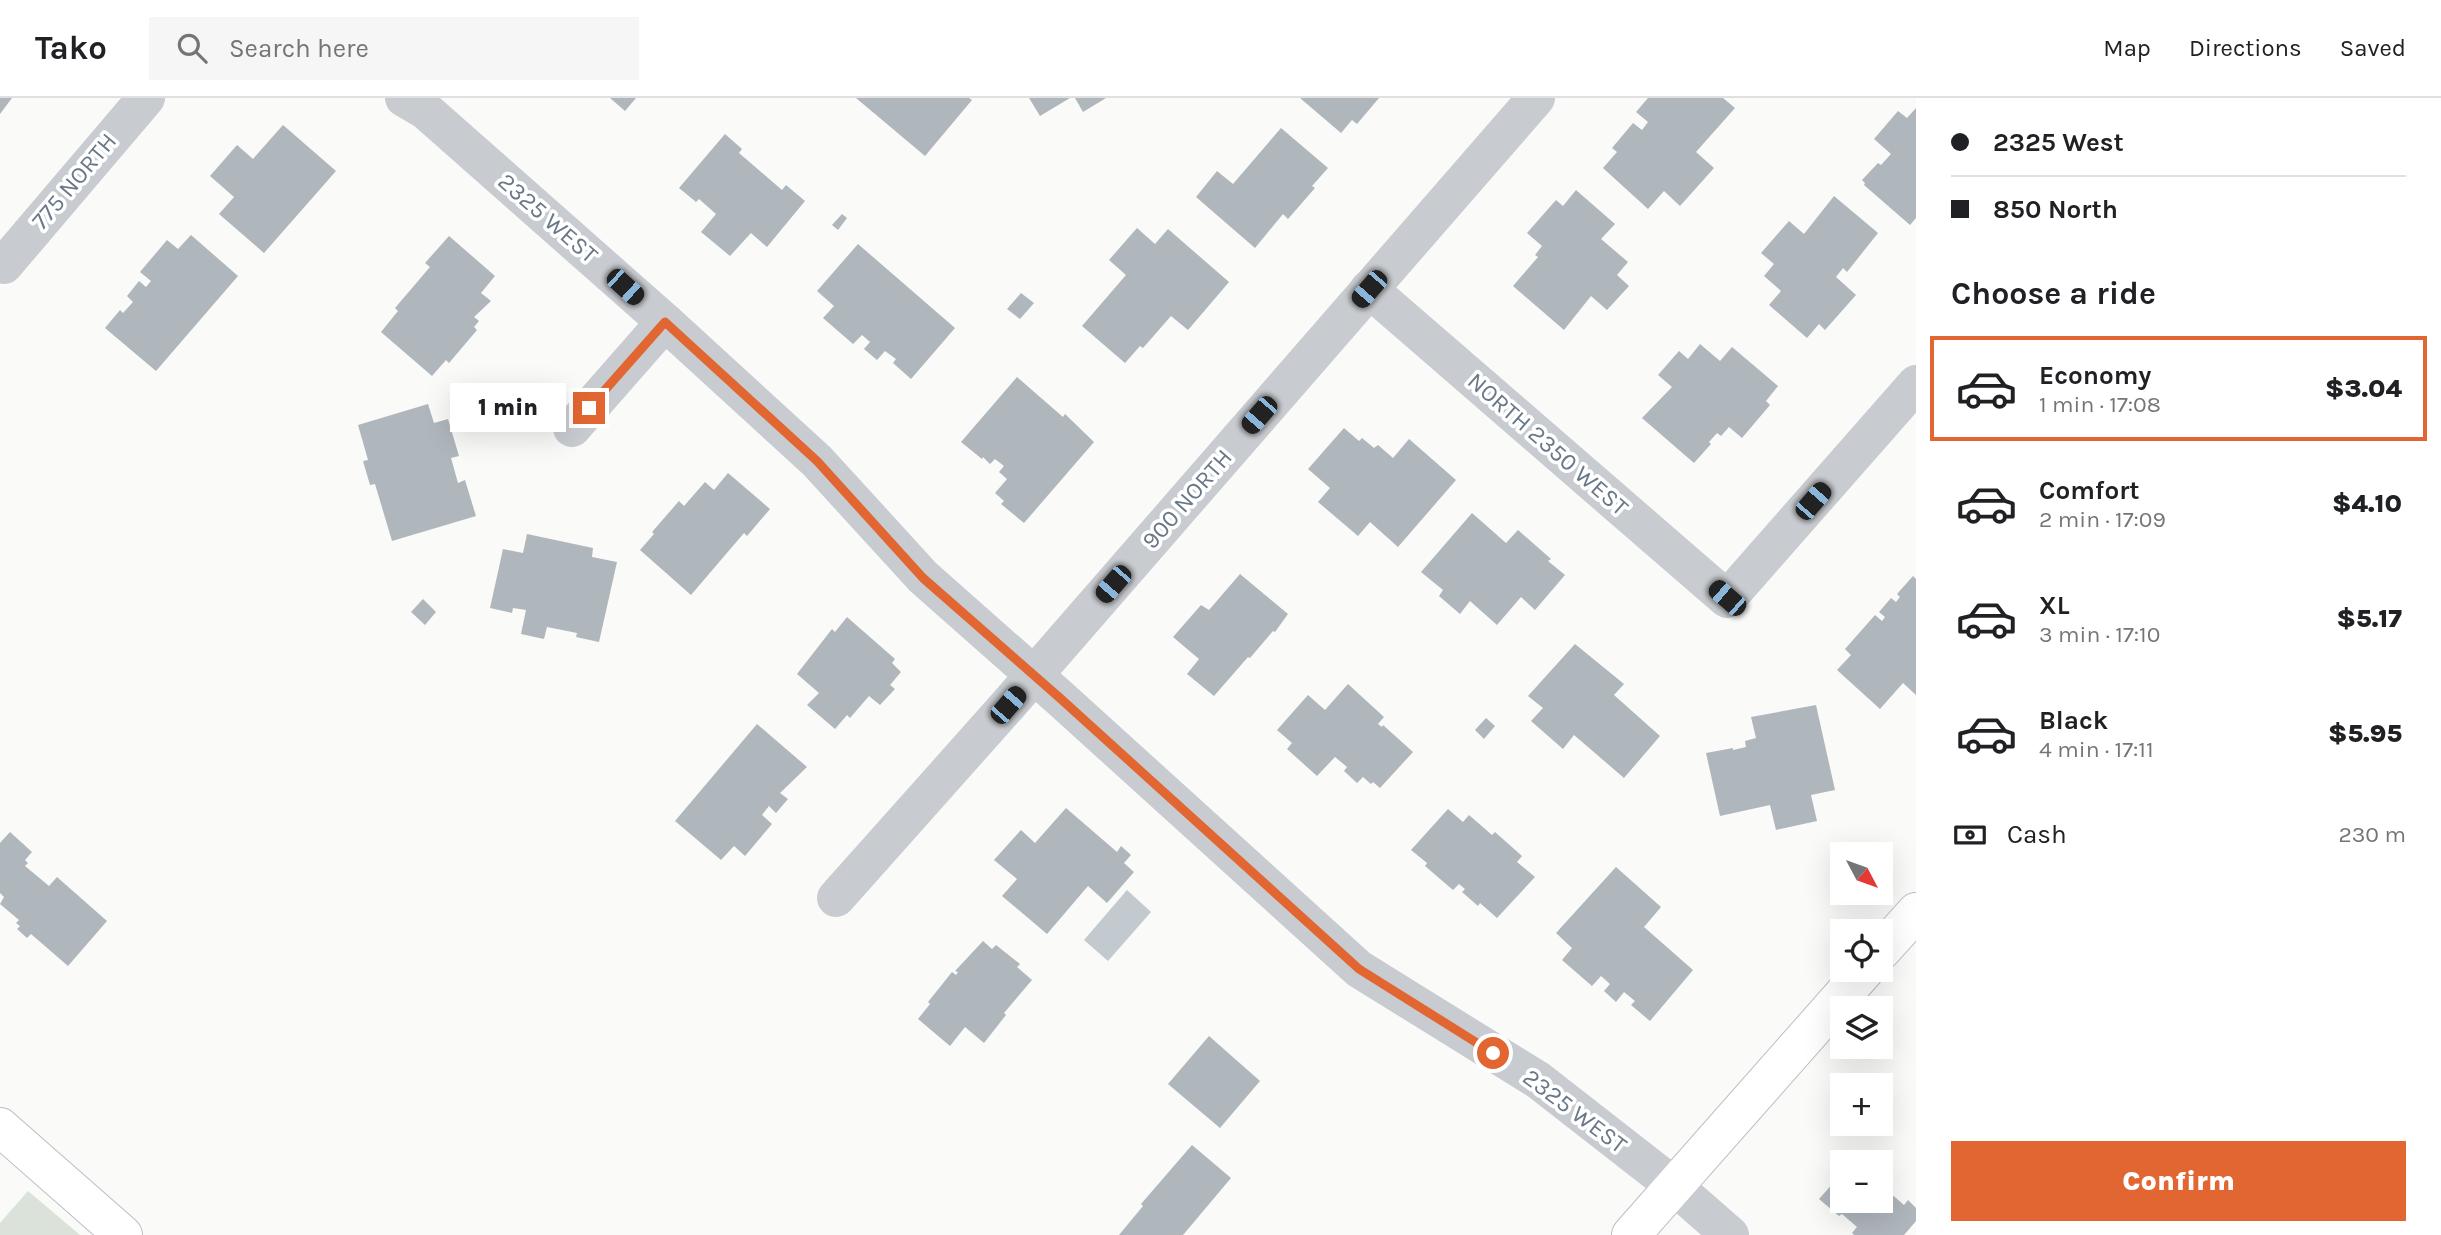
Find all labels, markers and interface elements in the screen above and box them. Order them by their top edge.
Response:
search box [149,17,639,80]
text: Tako [35,29,107,67]
icon: search [173,29,211,67]
text: Search here [229,33,369,64]
text: Map [2103,34,2151,62]
text: Directions [2189,34,2302,62]
text: Saved [2340,34,2406,62]
street label: 775 NORTH [26,127,122,235]
text: 2325 West [1993,127,2124,158]
street label: 2325 WEST [493,167,603,269]
text: 850 North [1993,194,2118,225]
car [603,265,648,309]
car [1348,266,1391,312]
text: Choose a ride [1951,275,2156,312]
icon: car [1955,357,2018,420]
text: Economy [2039,360,2151,391]
street label: NORTH 2350 WEST [1462,367,1634,521]
text: $3.04 [2325,373,2402,404]
callout: 1 min [449,384,564,432]
text: 1 min · 17:08 [2039,391,2161,418]
route end [573,392,605,424]
car [1238,392,1281,438]
text: 1 min [478,394,538,421]
street label: 900 NORTH [1136,443,1238,555]
icon: car [1955,472,2018,535]
text: Comfort [2039,475,2140,506]
car [1792,478,1835,524]
text: $4.10 [2332,488,2402,519]
text: 2 min · 17:09 [2039,506,2166,533]
car [1092,561,1135,607]
car [1705,576,1750,620]
icon: car [1955,587,2018,650]
text: XL [2039,590,2070,621]
text: $5.17 [2337,603,2402,634]
text: 3 min · 17:10 [2039,621,2160,648]
car [987,682,1030,728]
icon: car [1955,702,2018,765]
text: Black [2039,705,2108,736]
text: $5.95 [2328,718,2402,749]
text: 4 min · 17:11 [2039,736,2154,763]
icon: cash [1951,816,1989,854]
text: Cash [2007,819,2067,850]
text: 230 m [2338,821,2406,848]
north arrow [1830,842,1894,905]
map controls [1830,842,1893,1213]
button: locate [1830,919,1893,982]
button: layers [1830,996,1893,1059]
route start [1477,1037,1509,1069]
street label: 2325 WEST [1518,1063,1632,1159]
button: + [1830,1073,1893,1136]
button: Confirm [1951,1141,2406,1221]
button: − [1830,1150,1893,1213]

